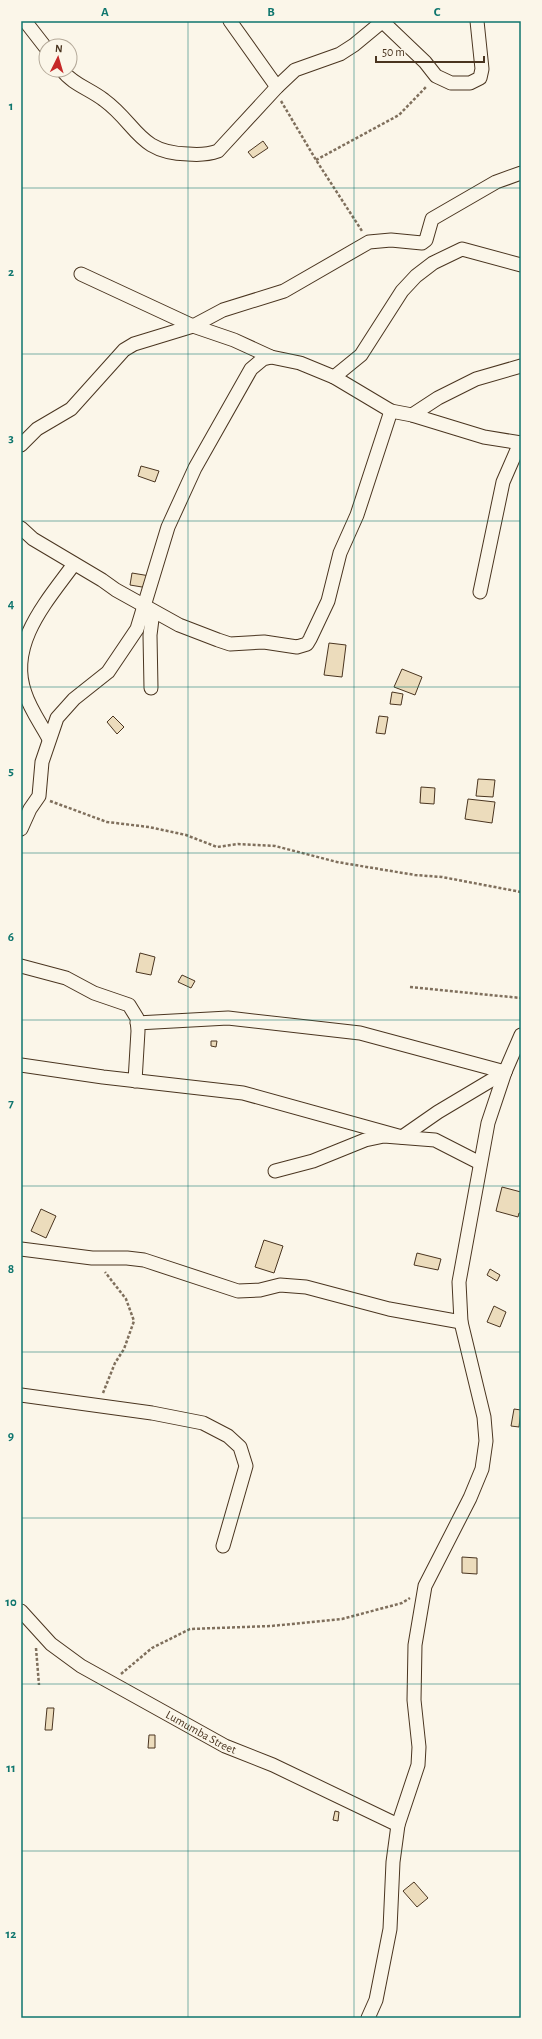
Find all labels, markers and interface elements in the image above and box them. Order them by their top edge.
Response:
text: A [101,6,109,19]
text: B [267,6,275,19]
text: C [434,6,441,19]
north arrow [38,38,78,78]
scale bar [376,38,484,64]
text: N [55,43,63,54]
text: 50 m [382,46,405,58]
text: 1 [9,100,13,113]
text: 2 [8,266,14,279]
text: 3 [8,432,14,445]
text: 4 [8,598,15,611]
text: 5 [8,765,14,778]
text: 6 [8,931,14,944]
text: 7 [8,1097,14,1110]
text: 8 [8,1263,14,1276]
text: 9 [8,1430,14,1443]
text: 10 [5,1596,17,1609]
street label: Lumumba Street [164,1708,238,1756]
text: 11 [6,1762,16,1775]
text: 12 [6,1928,16,1941]

